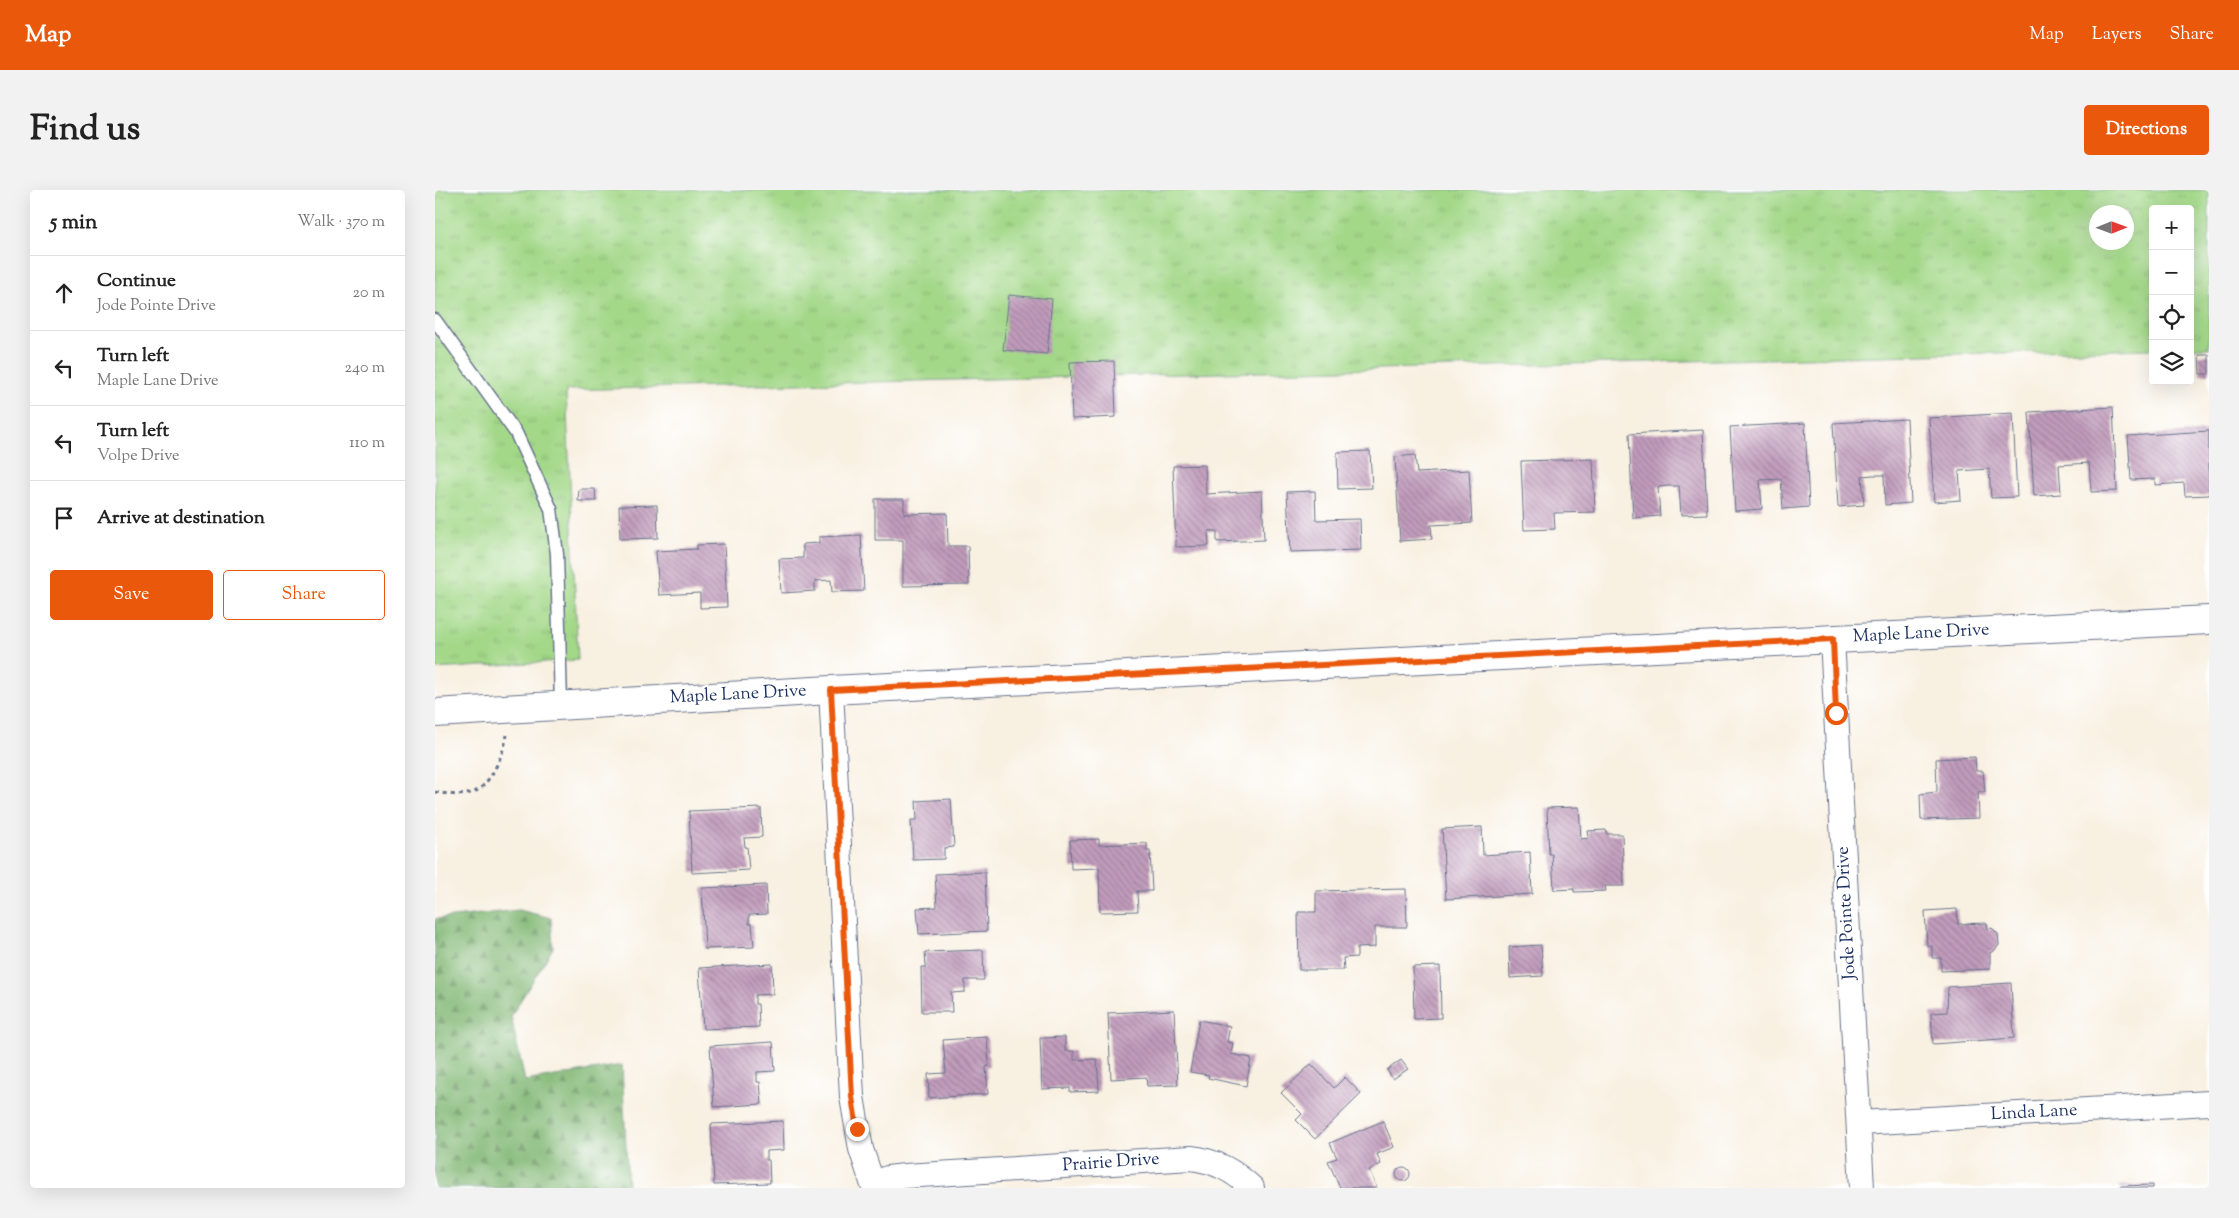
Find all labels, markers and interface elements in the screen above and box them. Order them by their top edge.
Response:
text: Map [25,18,71,52]
text: Map [2029,22,2064,48]
text: Layers [2092,22,2142,48]
text: Share [2170,22,2214,48]
text: Find us [30,105,140,156]
button: Directions [2084,105,2209,155]
north arrow [2089,205,2134,250]
map controls [2149,205,2194,385]
button: + [2149,205,2194,250]
text: 5 min [50,208,97,238]
text: Walk · 370 m [297,211,385,234]
button: − [2149,250,2194,295]
text: Continue [97,268,176,295]
icon: ahead [50,279,78,307]
text: 20 m [352,282,385,305]
text: Jode Pointe Drive [97,295,216,318]
button: locate [2149,295,2194,340]
button: layers [2149,340,2194,385]
text: Turn left [97,343,169,370]
icon: left [50,354,78,382]
text: 240 m [344,357,385,380]
text: Maple Lane Drive [97,370,219,393]
text: Turn left [97,418,169,445]
icon: left [50,429,78,457]
text: 110 m [349,432,385,455]
text: Volpe Drive [97,445,180,468]
icon: arrive [50,504,78,532]
text: Arrive at destination [97,505,265,532]
button: Save [50,570,213,620]
button: Share [223,570,385,620]
street label: Maple Lane Drive [1852,617,1990,651]
street label: Maple Lane Drive [669,678,807,712]
route start [1825,702,1848,725]
street label: Jode Pointe Drive [1831,846,1864,981]
street label: Linda Lane [1990,1098,2078,1128]
route end [846,1118,869,1141]
street label: Prairie Drive [1062,1147,1160,1179]

